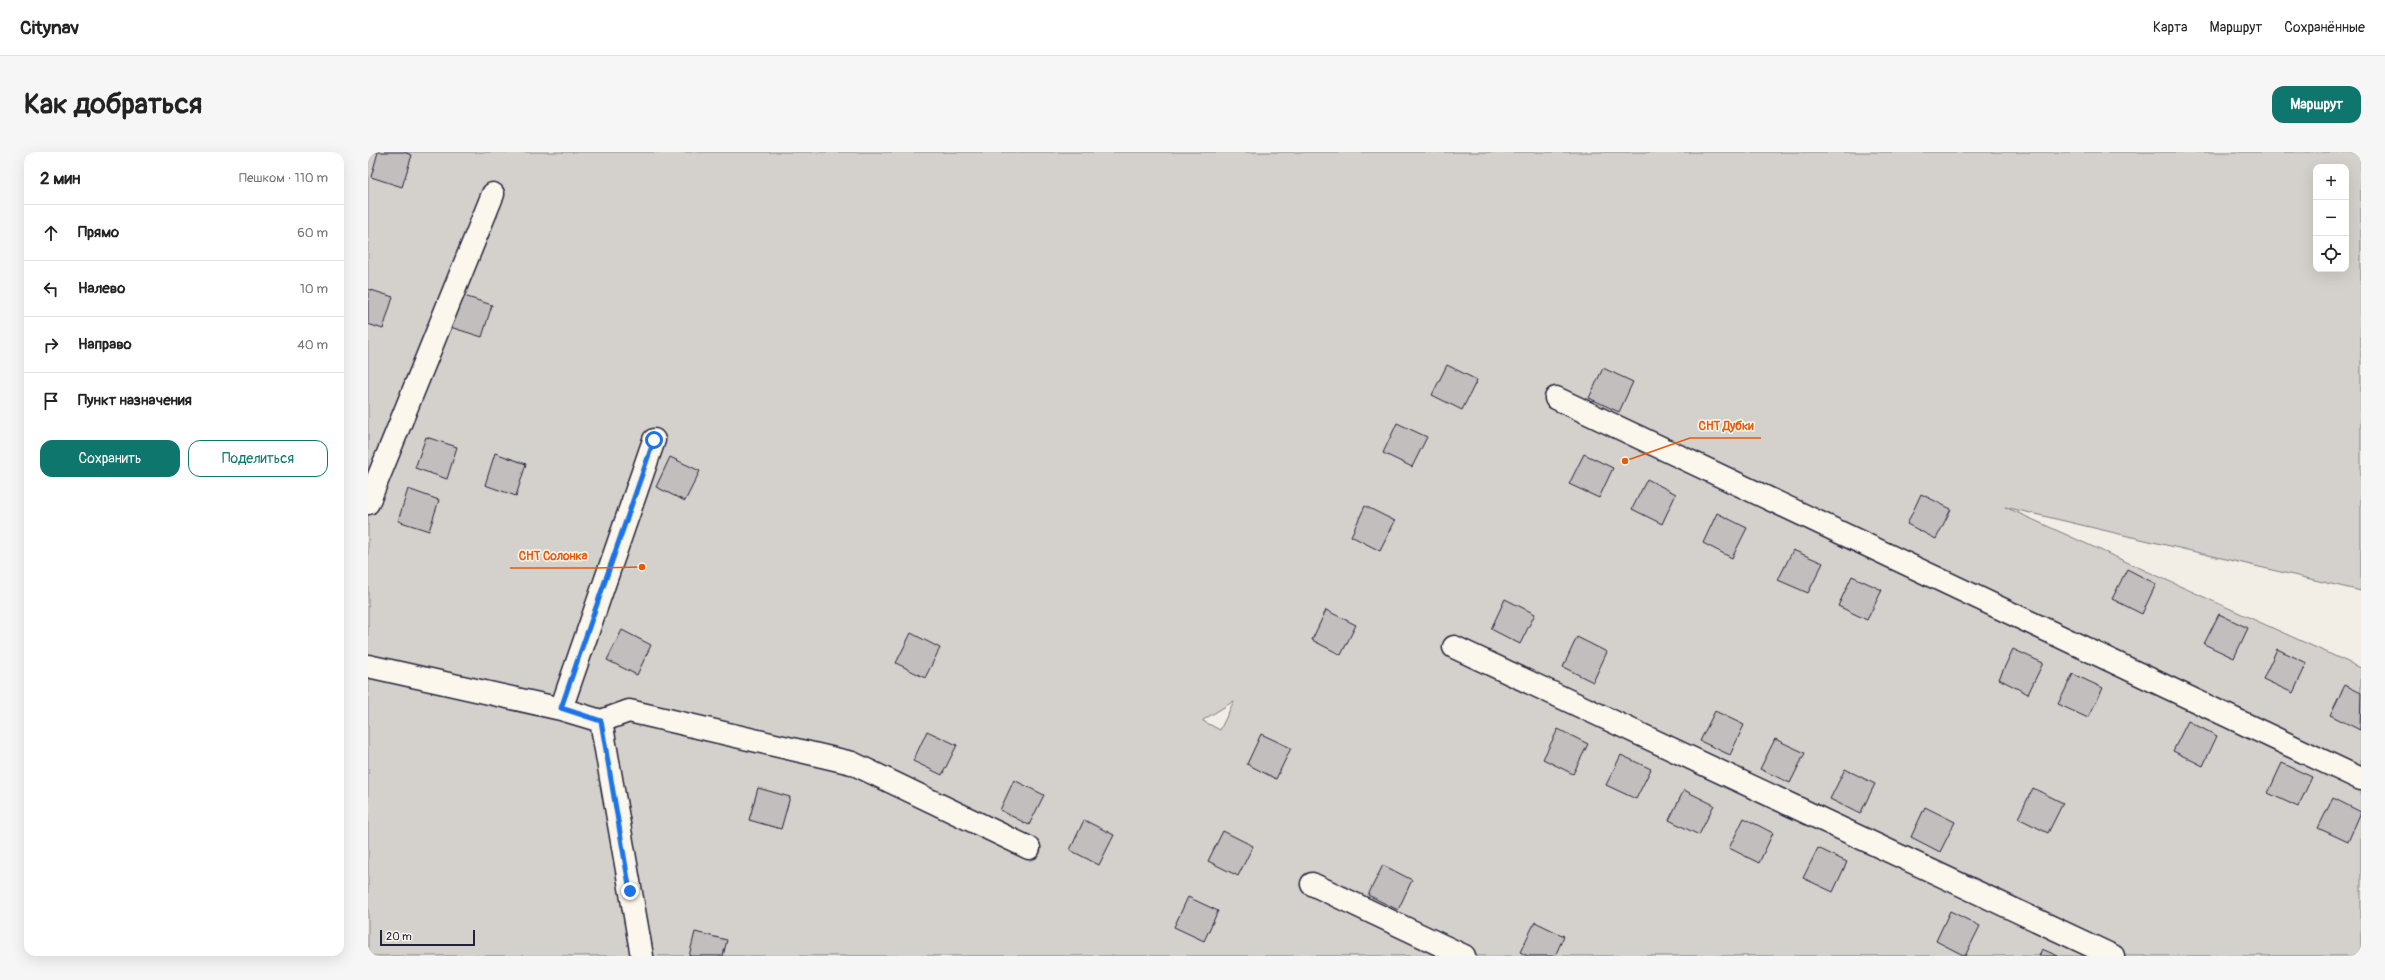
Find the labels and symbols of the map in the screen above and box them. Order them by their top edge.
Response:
callout: СНТ Дубки [1690,414,1761,438]
text: СНТ Дубки [1698,419,1754,434]
route start [645,431,663,449]
callout: СНТ Солонка [510,544,595,568]
text: СНТ Солонка [519,549,588,564]
route end [621,882,639,900]
scale bar [380,928,475,947]

